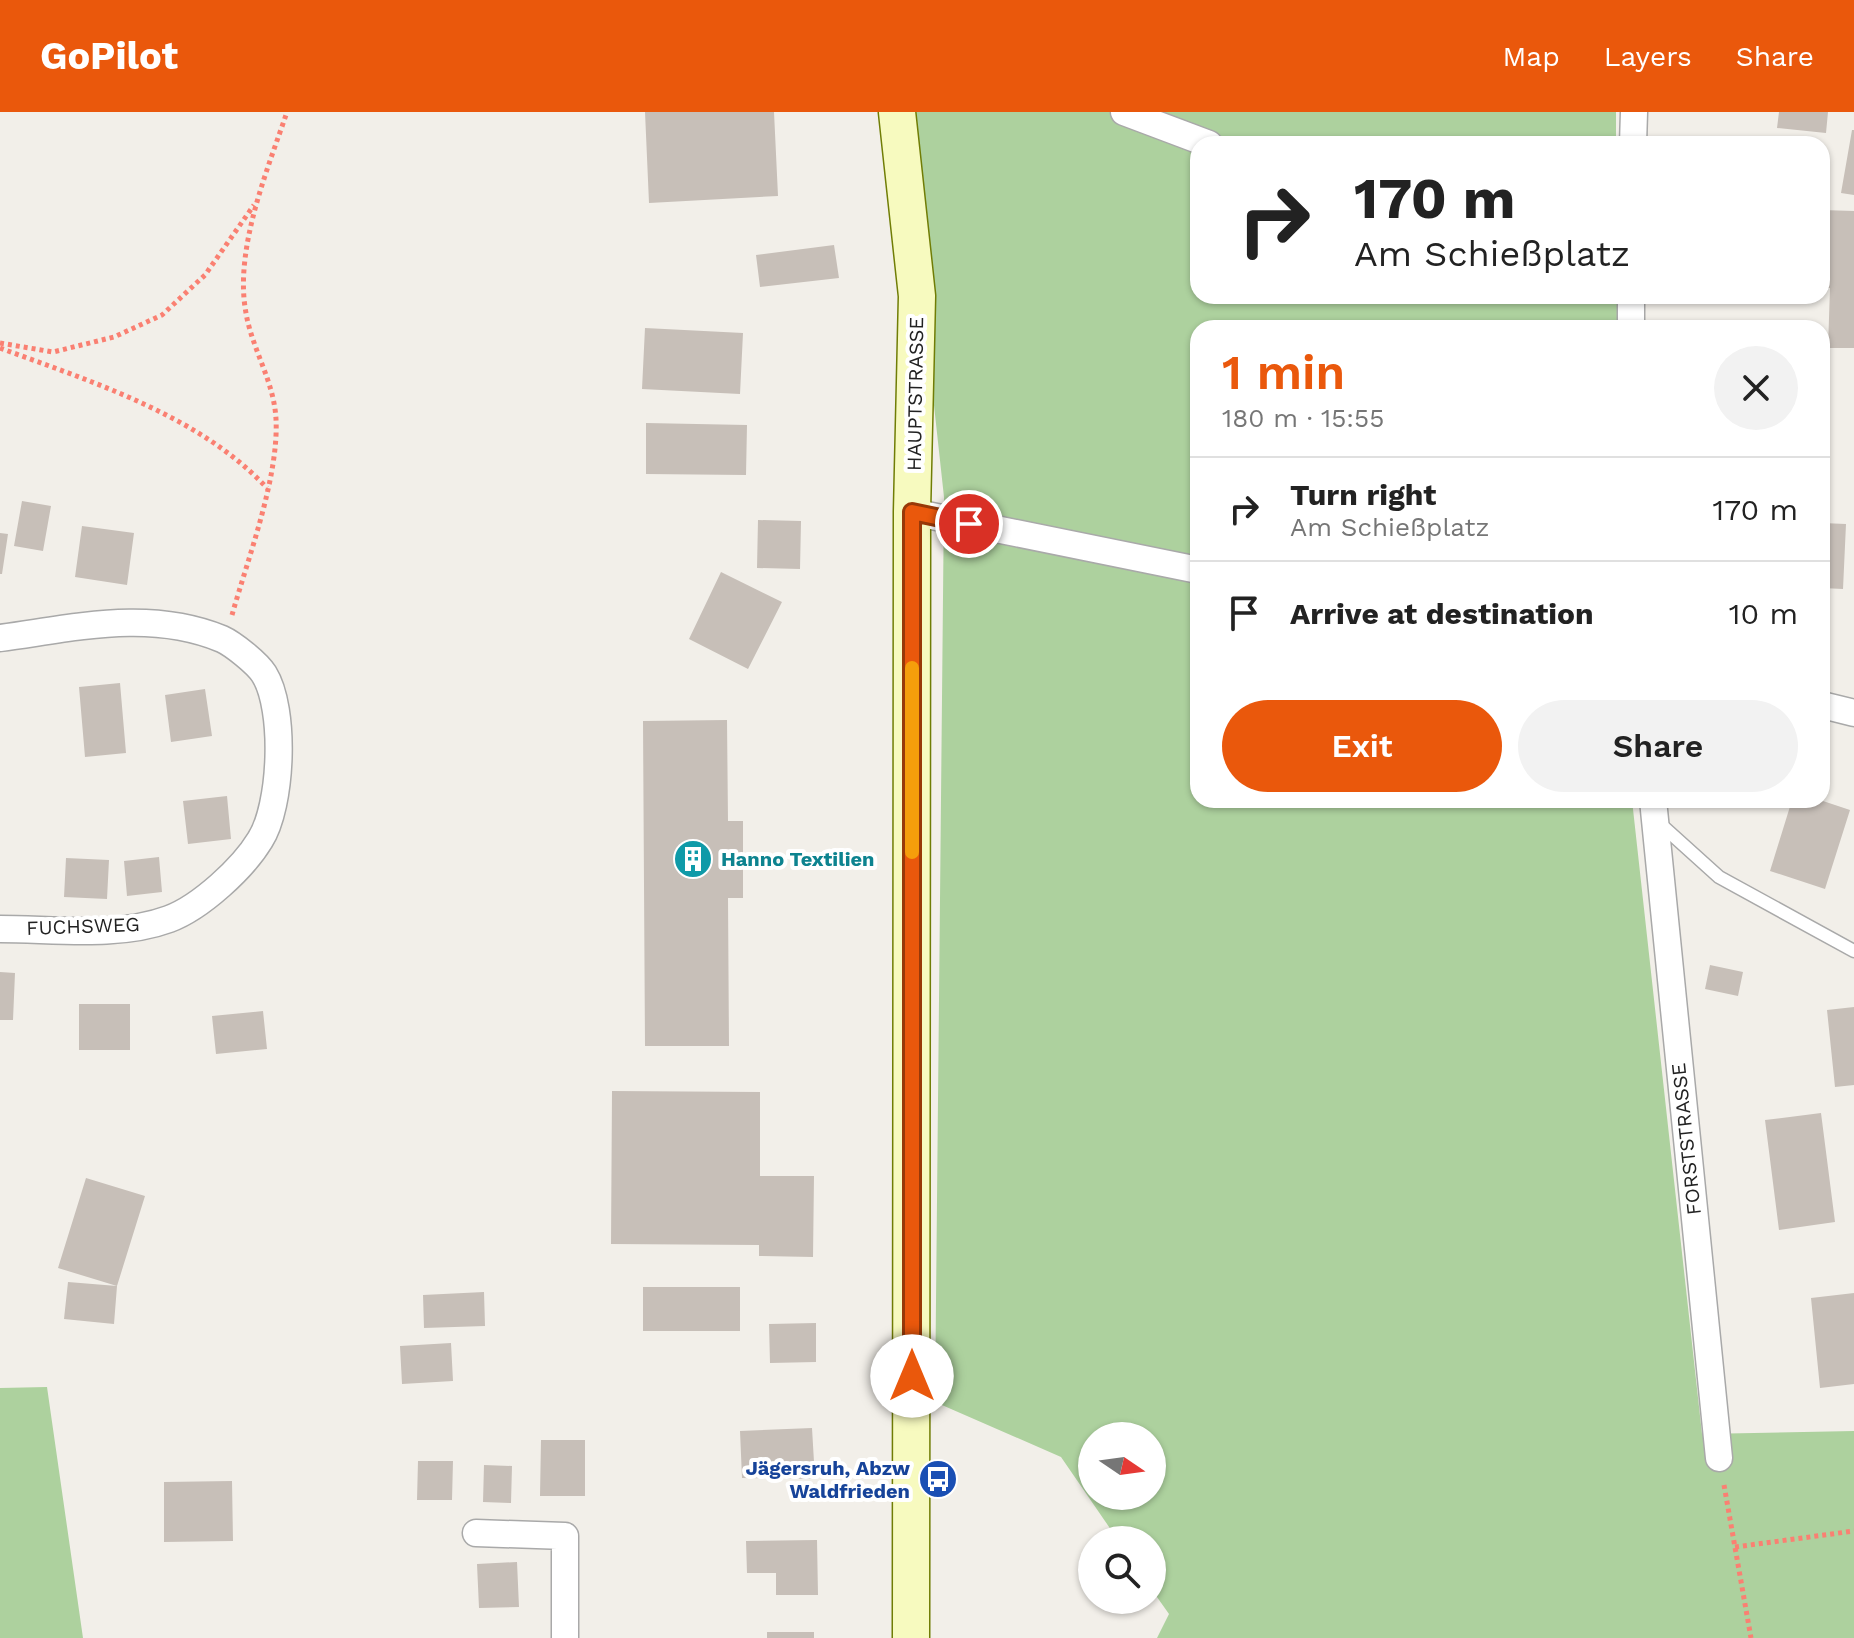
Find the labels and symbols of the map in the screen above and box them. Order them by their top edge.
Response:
street label: HAUPTSTRASSE [902,317,928,471]
pin [935,490,1003,558]
building icon: Hanno Textilien [672,838,714,880]
place label: Hanno Textilien [721,847,875,871]
street label: FUCHSWEG [26,912,140,940]
street label: FORSTSTRASSE [1666,1062,1706,1216]
position arrow [870,1334,954,1418]
north arrow [1078,1422,1166,1510]
place label: Jägersruh, Abzw Waldfrieden [745,1456,910,1503]
bus stop icon: Jägersruh, Abzw Waldfrieden [917,1458,959,1500]

